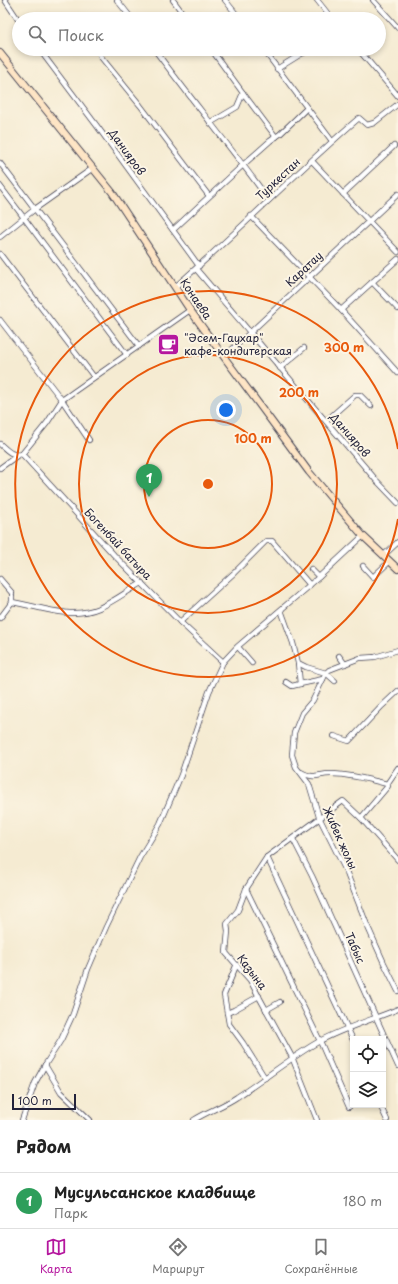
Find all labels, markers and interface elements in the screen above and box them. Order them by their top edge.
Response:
search box [12,12,386,56]
icon: search [26,23,48,45]
text: Поиск [58,23,104,46]
street label: Данияров [104,124,150,179]
street label: Туркестан [252,153,304,204]
street label: Каратау [281,247,326,290]
street label: Конаева [176,275,216,323]
place label: "Әсем-Гаухар" кафе-кондитерская [184,329,292,359]
cafe icon: "Әсем-Гаухар" кафе-кондитерская [155,331,181,357]
text: 300 m [324,338,364,356]
text: 200 m [279,383,319,401]
your location [216,400,236,420]
street label: Данияров [326,408,375,461]
text: 100 m [234,429,272,447]
pin: 1 [136,464,162,497]
centre of rings [201,477,215,491]
street label: Богенбай батыра [81,504,156,583]
street label: Жибек жолы [319,803,362,872]
street label: Табыс [341,930,370,966]
street label: Казына [233,950,272,993]
map controls [350,1036,386,1108]
button: locate [350,1036,386,1072]
button: layers [350,1072,386,1108]
scale bar [12,1092,76,1111]
text: 100 m [18,1092,52,1109]
text: Рядом [16,1133,71,1159]
text: Мусульсанское кладбище [54,1180,256,1203]
text: 1 [26,1191,32,1210]
text: 180 m [343,1191,382,1210]
text: Парк [54,1203,88,1222]
tab: Карта [40,1236,72,1277]
tab: Маршрут [152,1236,204,1277]
tab: Сохранённые [284,1236,358,1277]

